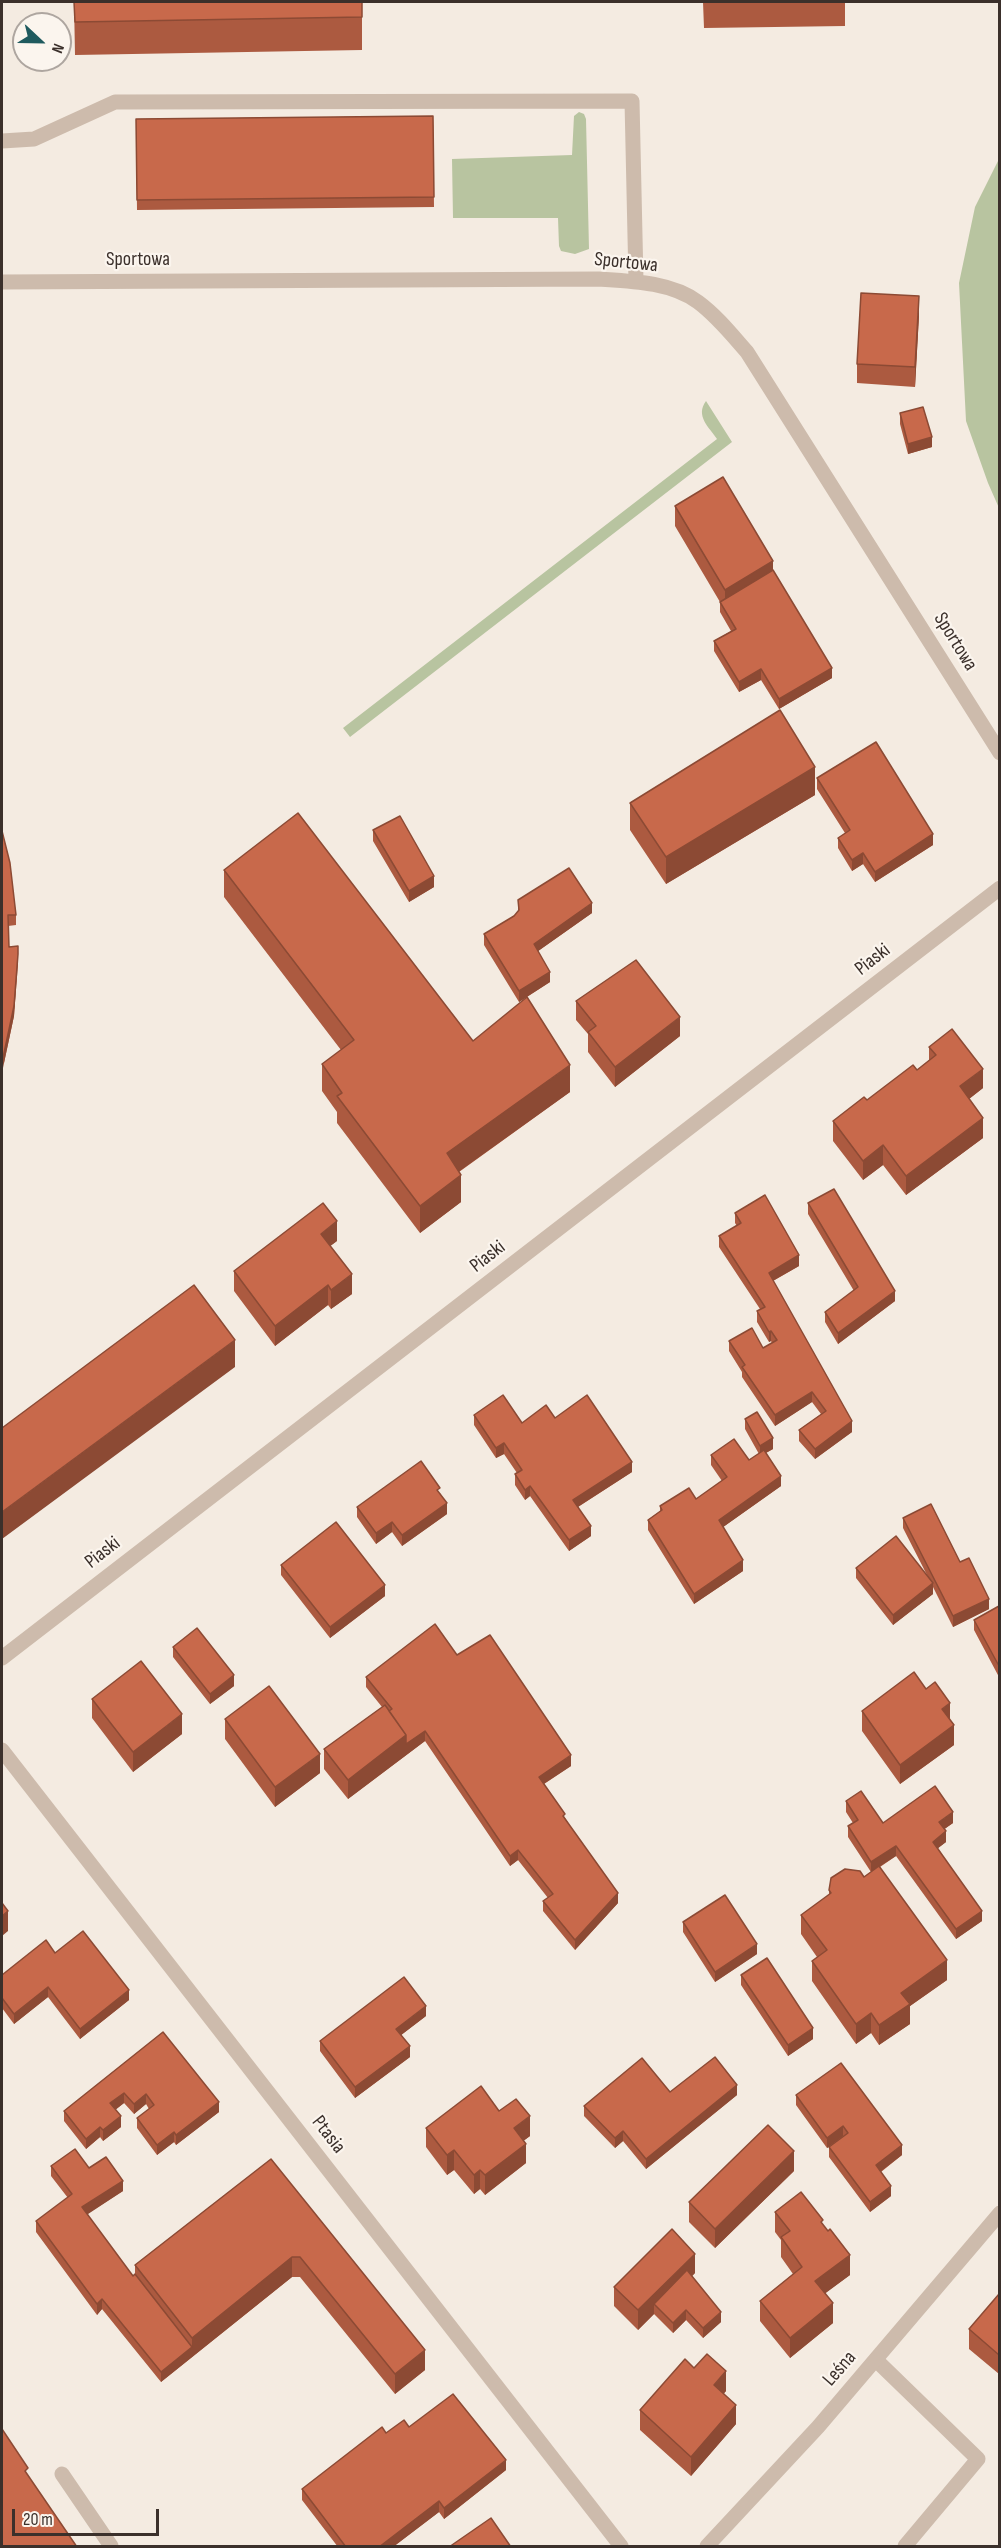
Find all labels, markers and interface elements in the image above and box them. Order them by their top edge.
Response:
north arrow [12,12,72,72]
text: N [47,41,68,56]
street label: Sportowa [106,248,170,272]
street label: Sportowa [593,248,659,278]
street label: Sportowa [928,609,982,675]
street label: Piaski [850,939,896,981]
street label: Piaski [465,1236,511,1278]
street label: Piaski [80,1532,126,1574]
street label: Ptasia [306,2111,350,2159]
street label: Leśna [818,2347,862,2391]
scale bar [15,2497,162,2535]
text: 20 m [23,2509,53,2530]

